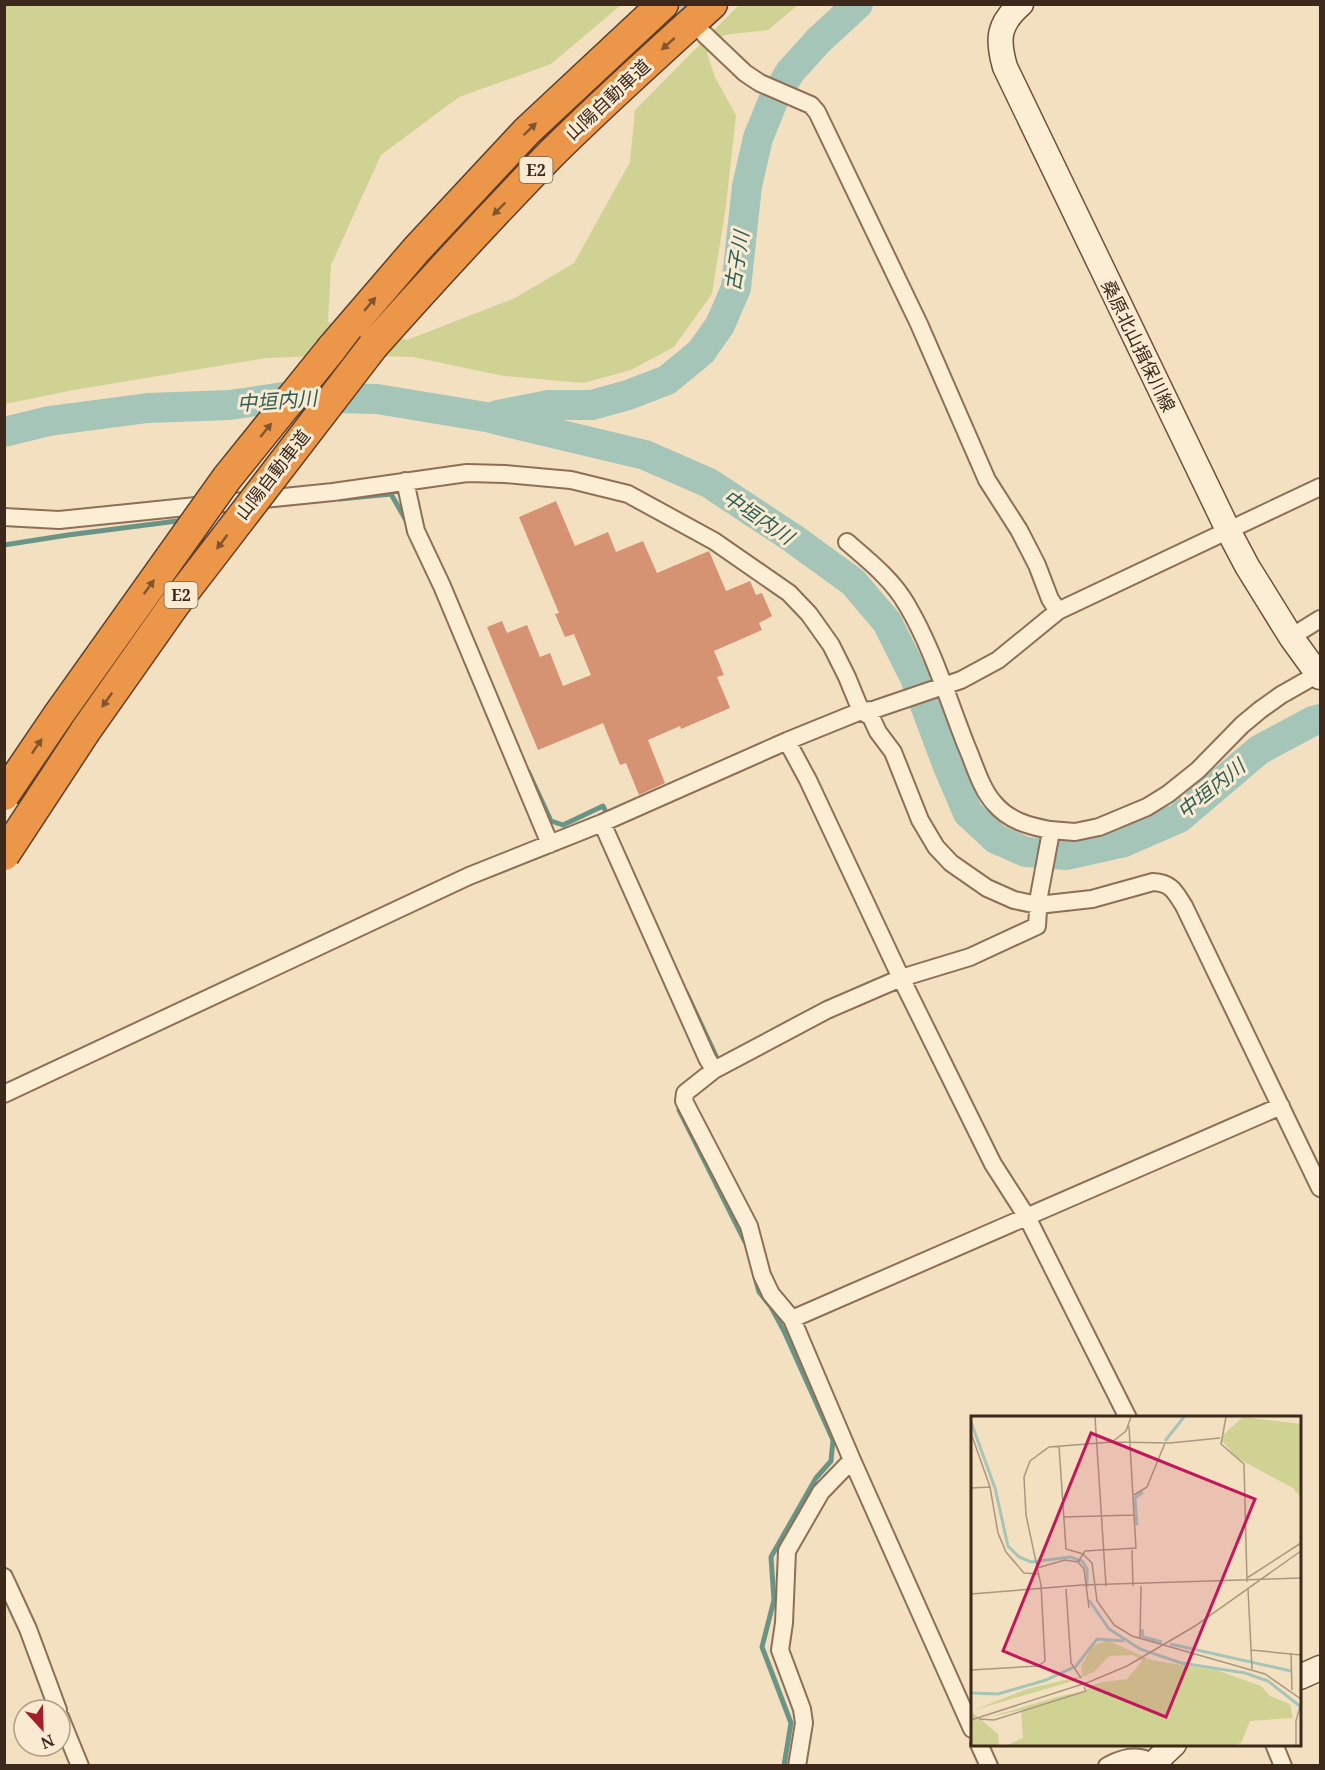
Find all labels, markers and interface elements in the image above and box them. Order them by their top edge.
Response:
one-way arrow [661,37,676,50]
street label: 山陽自動車道 [560,54,655,145]
one-way arrow [522,122,536,136]
road number: E2 [520,157,552,183]
one-way arrow [492,202,506,217]
water label: 古子川 [718,227,755,293]
street label: 桑原北山揖保川線 [1097,276,1181,416]
one-way arrow [363,297,376,312]
water label: 中垣内川 [236,384,320,417]
one-way arrow [259,423,271,438]
street label: 山陽自動車道 [230,424,315,524]
water label: 中垣内川 [718,483,801,551]
one-way arrow [216,535,228,550]
one-way arrow [143,579,155,595]
road number: E2 [164,582,198,608]
one-way arrow [102,692,113,708]
one-way arrow [31,739,43,755]
water label: 中垣内川 [1171,752,1252,824]
inset map [971,1416,1301,1746]
north arrow [12,1698,72,1758]
text: N [37,1729,58,1755]

